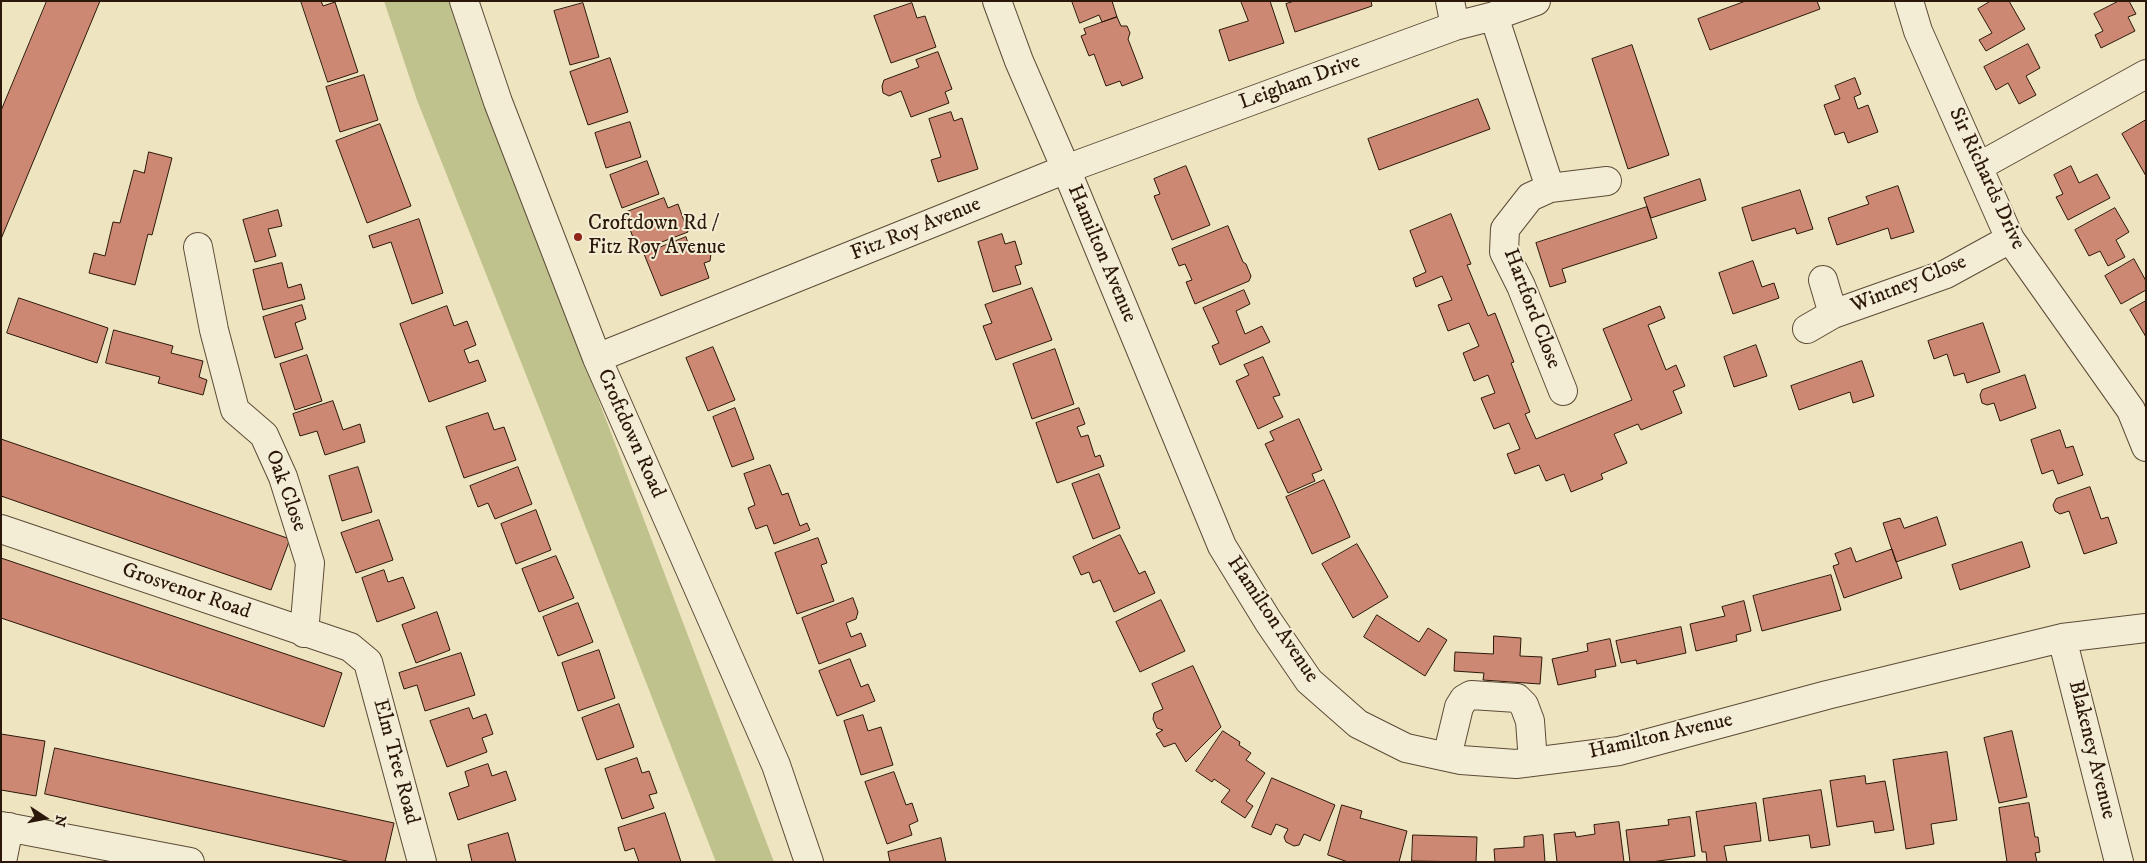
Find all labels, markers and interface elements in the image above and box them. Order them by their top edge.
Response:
street label: Leigham Drive [1236,50,1364,116]
street label: Sir Richards Drive [1942,104,2030,254]
street label: Hamilton Avenue [1061,181,1141,327]
street label: Fitz Roy Avenue [847,193,985,267]
place label: Croftdown Rd / Fitz Roy Avenue [588,212,726,262]
marker: Croftdown Rd / Fitz Roy Avenue [572,231,584,243]
street label: Hartford Close [1497,245,1565,373]
street label: Wintney Close [1848,250,1970,320]
street label: Croftdown Road [590,366,670,502]
street label: Oak Close [259,447,311,535]
street label: Hamilton Avenue [1220,552,1324,688]
street label: Grosvenor Road [118,558,254,626]
street label: Blakeney Avenue [2062,678,2120,822]
street label: Elm Tree Road [366,697,424,827]
street label: Hamilton Avenue [1587,708,1735,766]
north arrow [20,793,70,843]
text: N [50,814,70,828]

